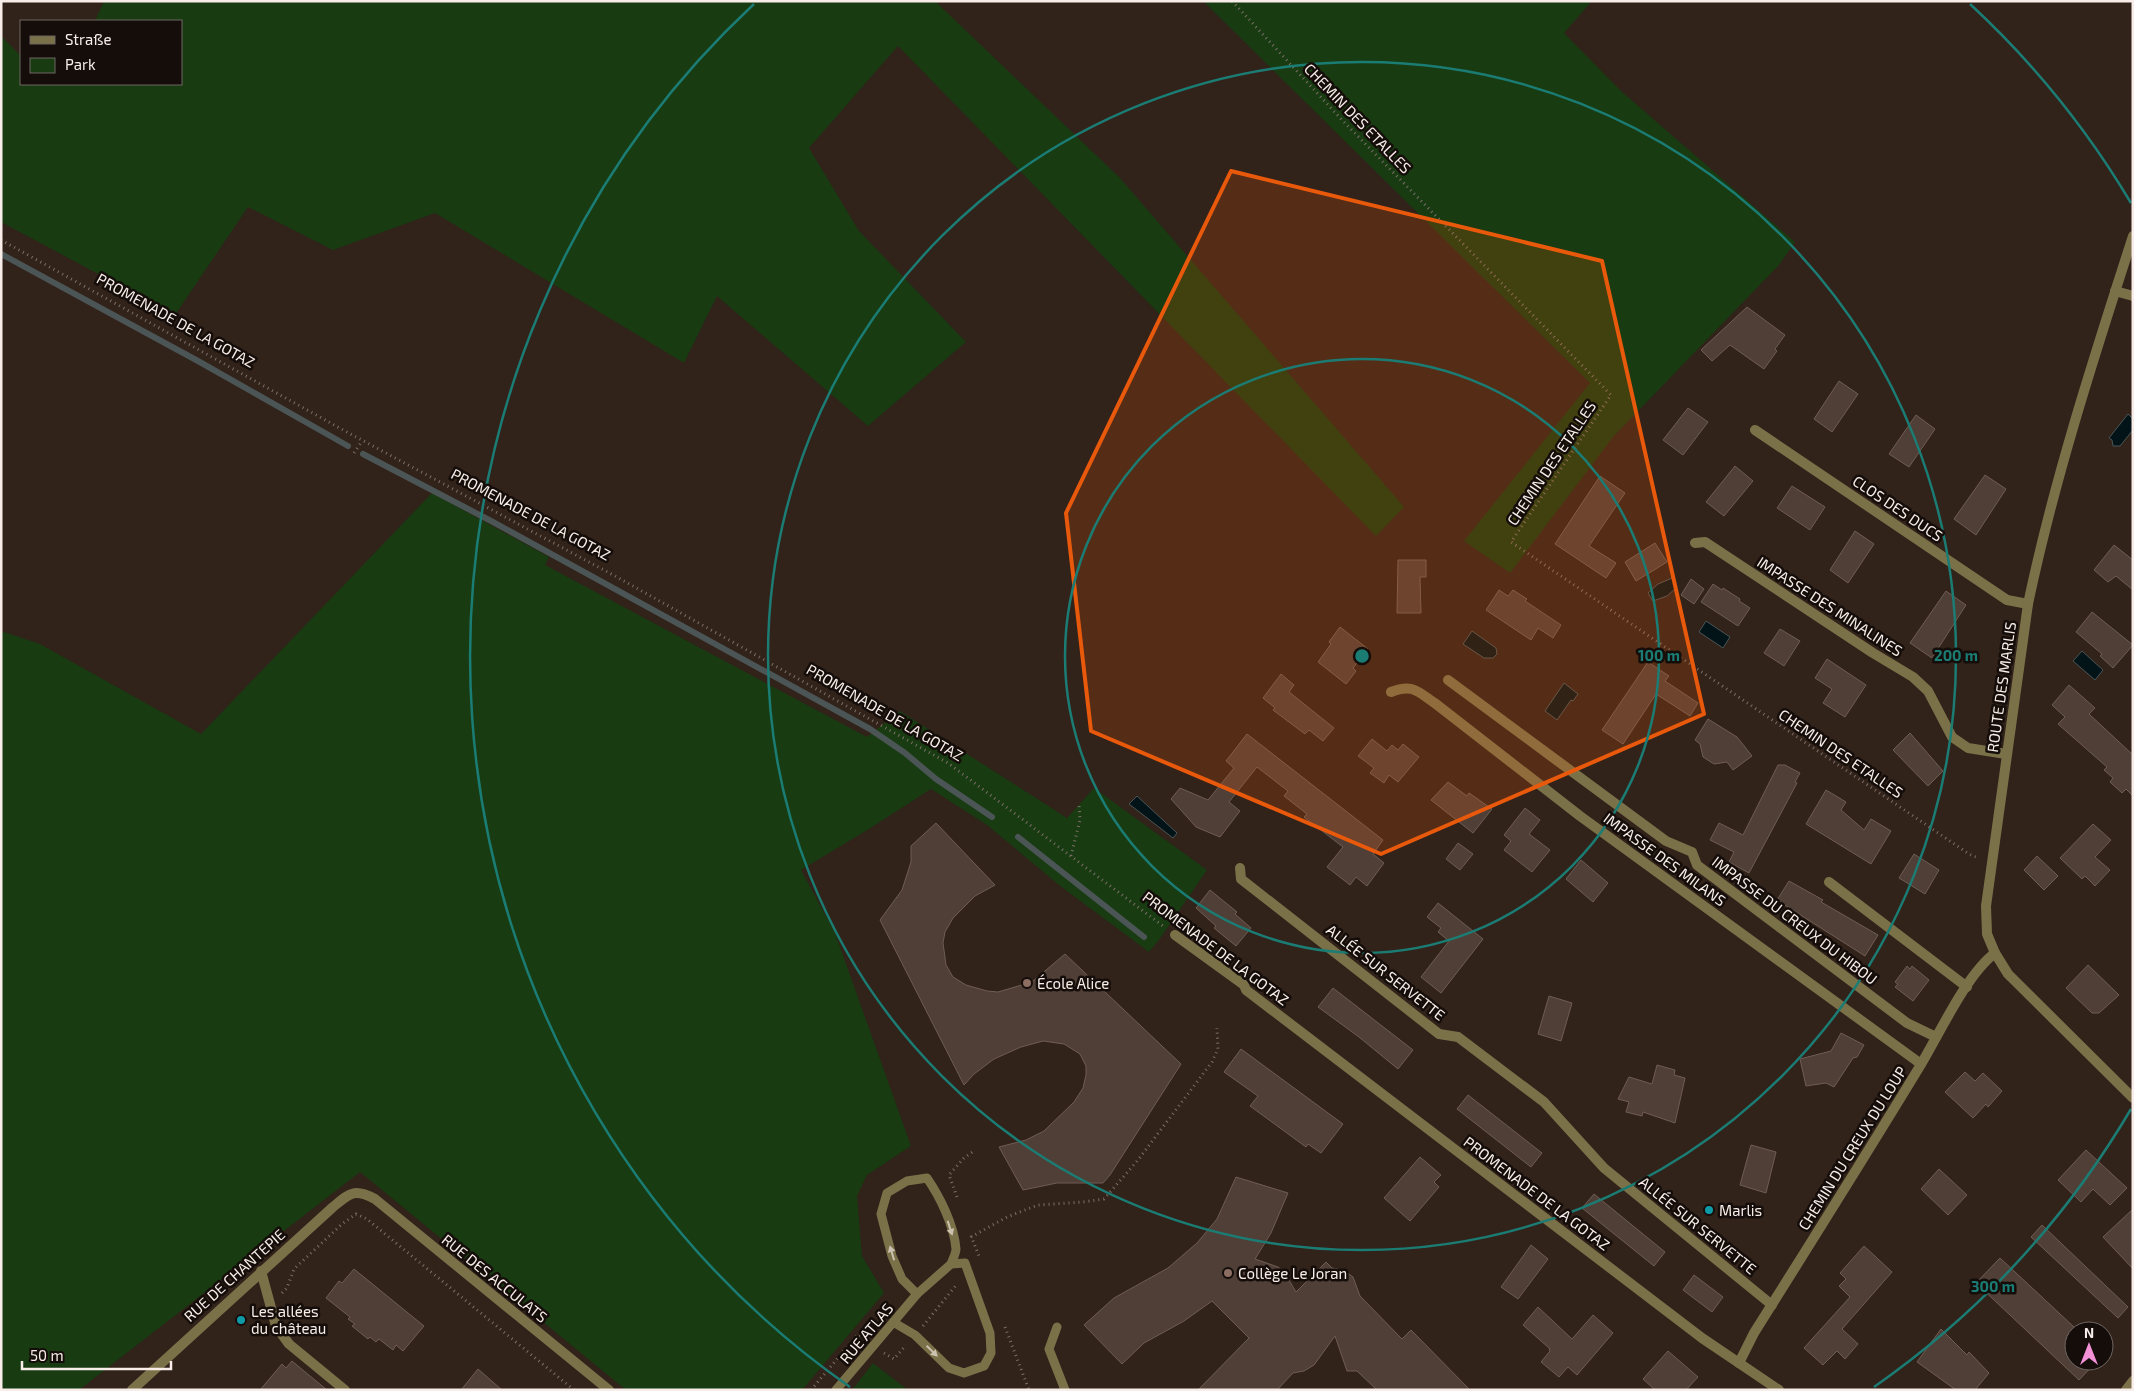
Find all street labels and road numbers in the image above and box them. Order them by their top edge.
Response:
street label: CHEMIN DES ETALLES [1301,59,1415,177]
street label: PROMENADE DE LA GOTAZ [94,269,258,371]
street label: CHEMIN DES ETALLES [1503,397,1599,529]
street label: PROMENADE DE LA GOTAZ [448,464,614,564]
street label: CLOS DES DUCS [1850,471,1946,545]
street label: IMPASSE DES MINALINES [1754,552,1906,660]
street label: ROUTE DES MARLIS [1983,621,2019,753]
street label: PROMENADE DE LA GOTAZ [803,660,967,764]
street label: CHEMIN DES ETALLES [1775,705,1907,801]
street label: IMPASSE DES MILANS [1600,809,1730,909]
street label: IMPASSE DU CREUX DU HIBOU [1709,852,1881,988]
street label: PROMENADE DE LA GOTAZ [1140,887,1292,1009]
street label: ALLÉE SUR SERVETTE [1323,920,1449,1024]
street label: CHEMIN DU CREUX DU LOUP [1794,1063,1910,1233]
street label: PROMENADE DE LA GOTAZ [1461,1132,1613,1254]
street label: ALLÉE SUR SERVETTE [1636,1172,1760,1278]
street label: RUE DE CHANTEPIE [180,1225,288,1325]
street label: RUE DES ACCULATS [439,1230,551,1326]
street label: RUE ATLAS [836,1299,896,1367]

